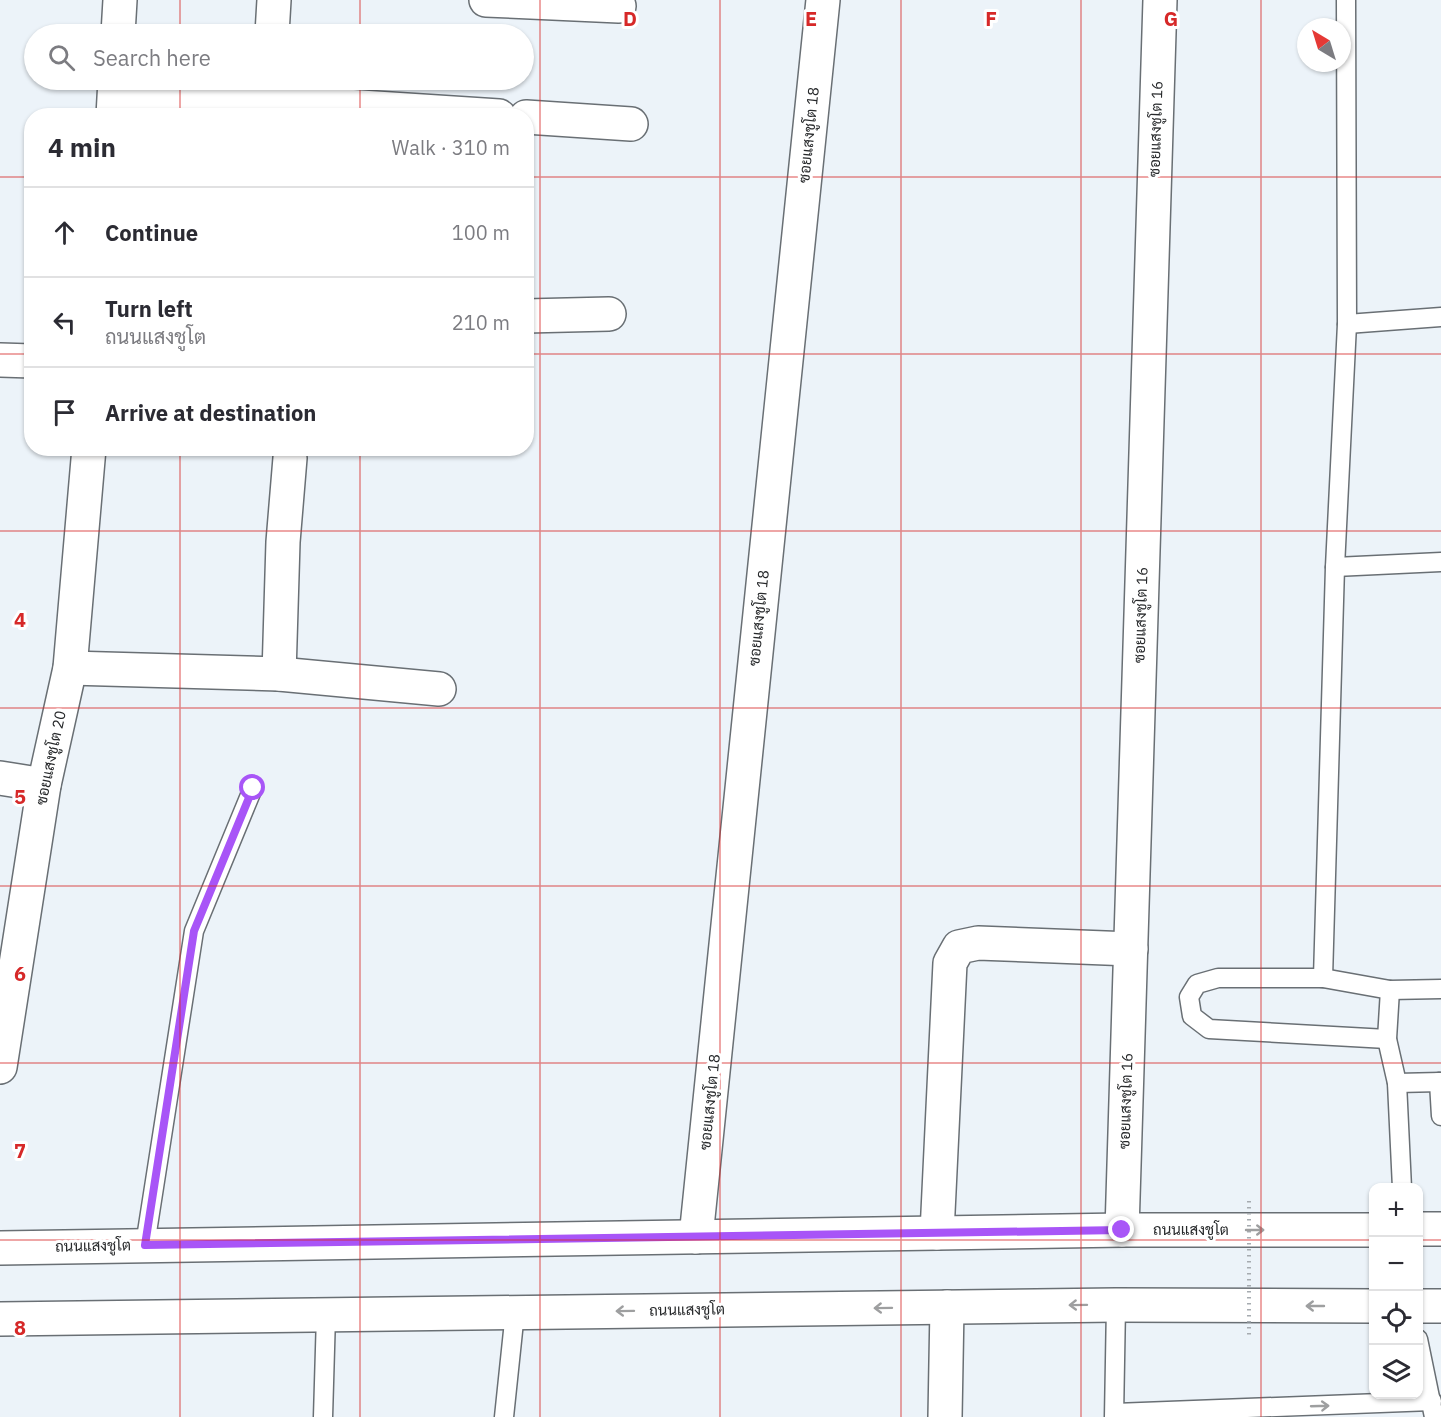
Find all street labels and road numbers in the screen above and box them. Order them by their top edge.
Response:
street label: ซอยแสงชูโต 16 [1144,81,1168,177]
street label: ซอยแสงชูโต 18 [794,86,824,184]
street label: ซอยแสงชูโต 16 [1129,567,1153,663]
street label: ซอยแสงชูโต 18 [744,569,774,667]
street label: ซอยแสงชูโต 20 [31,709,71,807]
street label: ซอยแสงชูโต 18 [695,1053,725,1151]
street label: ซอยแสงชูโต 16 [1114,1053,1138,1149]
street label: ถนนแสงชูโต [1153,1220,1229,1240]
street label: ถนนแสงชูโต [55,1235,131,1257]
street label: ถนนแสงชูโต [649,1299,725,1321]

